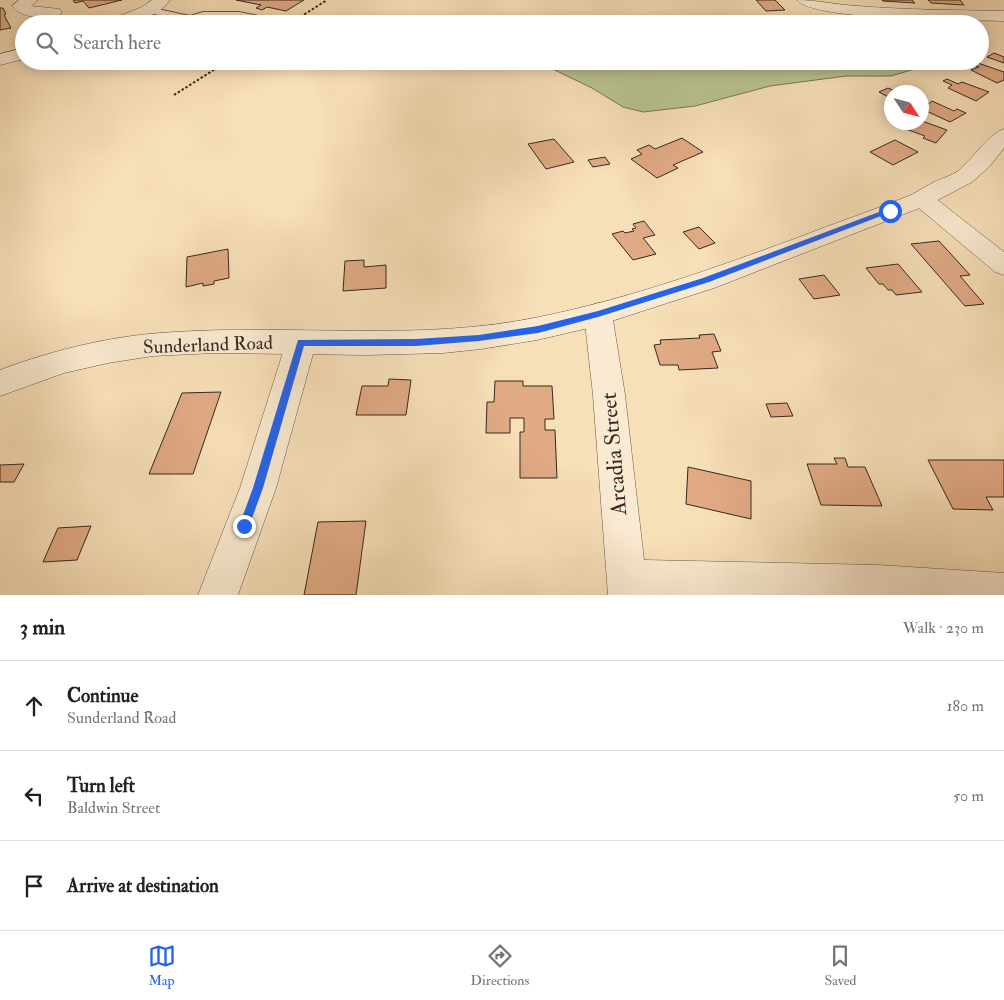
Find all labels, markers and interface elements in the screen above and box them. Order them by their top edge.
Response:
search box [15,15,989,70]
icon: search [33,29,61,57]
text: Search here [73,31,161,55]
north arrow [884,85,929,130]
route start [879,200,902,223]
street label: Sunderland Road [143,331,274,359]
street label: Arcadia Street [595,391,633,518]
route end [233,515,256,538]
text: 3 min [20,614,65,641]
text: Walk · 230 m [903,618,984,638]
text: Continue [67,684,138,708]
icon: ahead [20,692,48,720]
text: 180 m [947,696,984,716]
text: Sunderland Road [67,708,176,728]
text: Turn left [67,774,135,798]
icon: left [20,782,48,810]
text: 50 m [953,786,984,806]
text: Baldwin Street [67,798,160,818]
icon: arrive [20,872,48,900]
text: Arrive at destination [67,874,219,898]
tab: Map [148,942,176,989]
tab: Directions [471,942,529,989]
tab: Saved [824,942,856,989]

